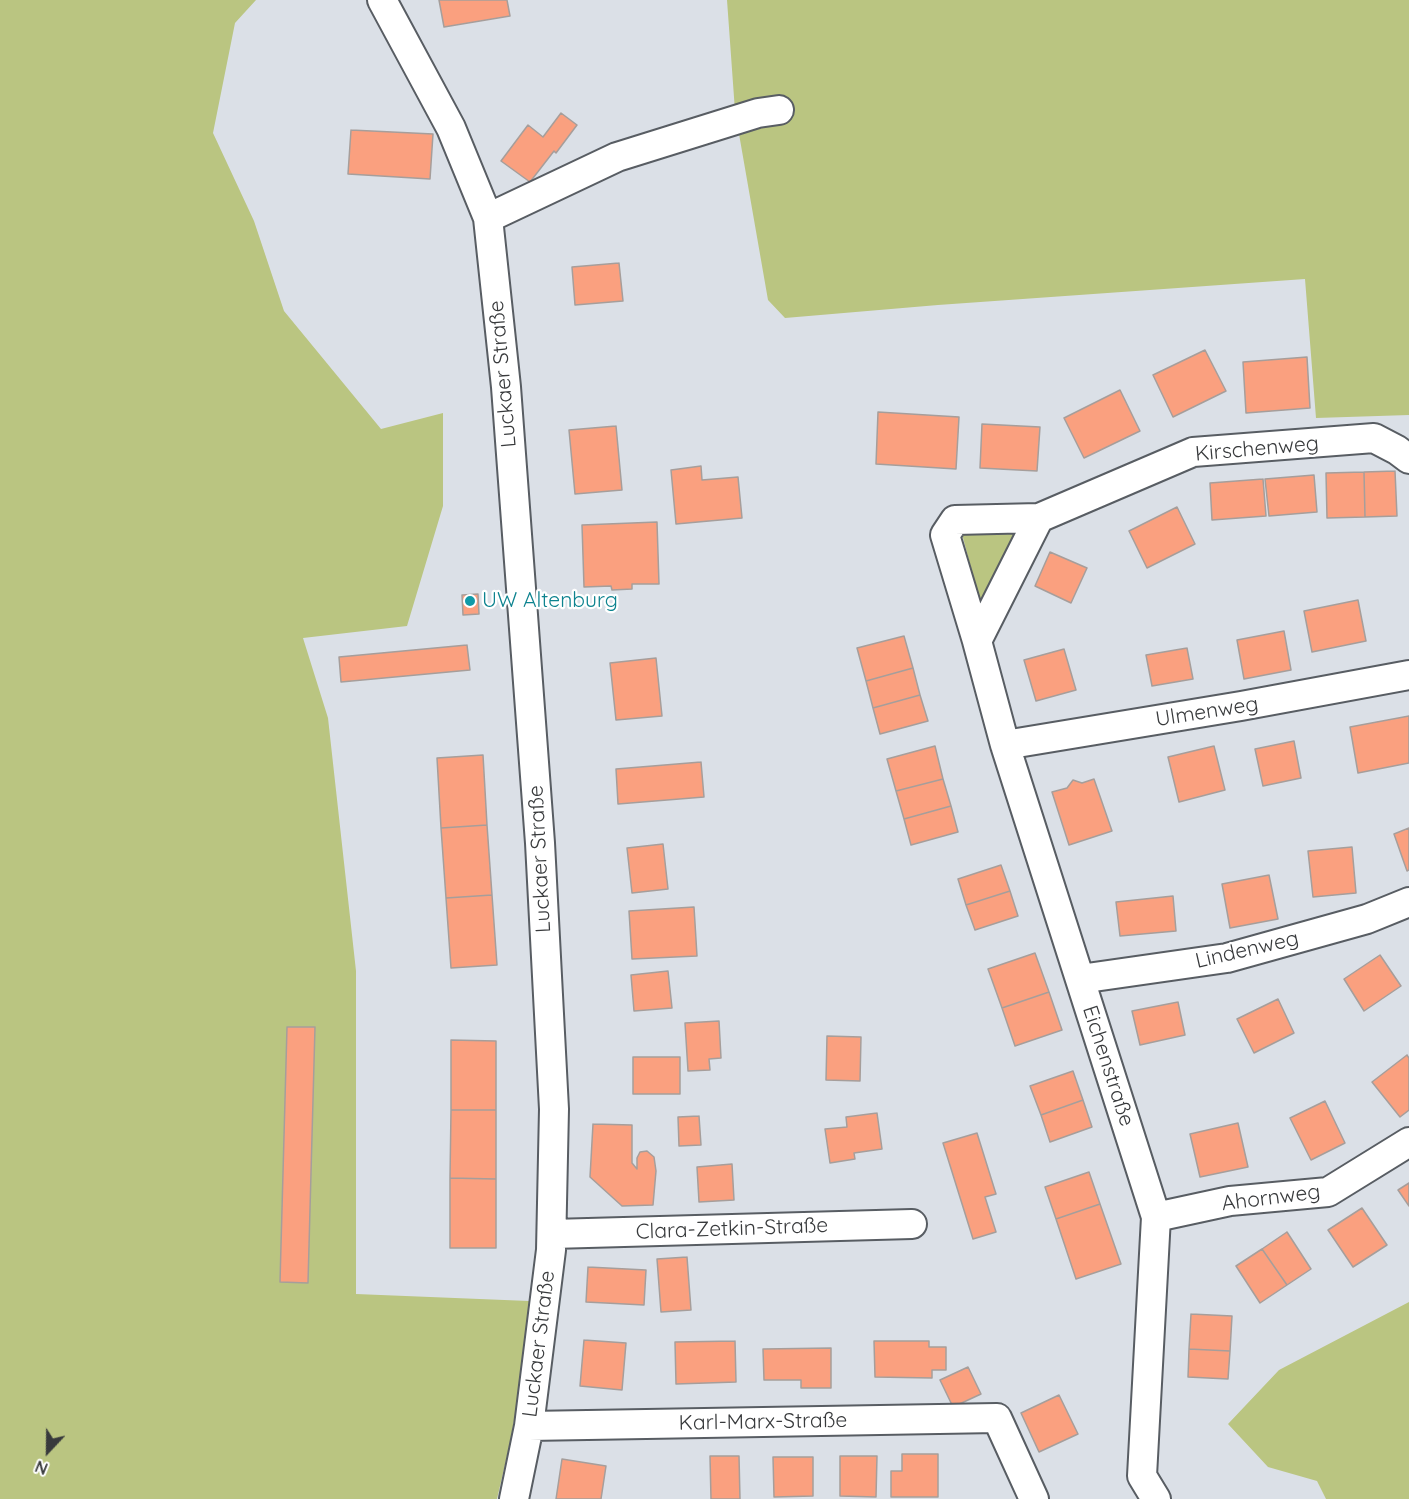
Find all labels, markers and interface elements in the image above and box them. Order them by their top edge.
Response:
street label: Luckaer Straße [484,299,522,449]
street label: Kirschenweg [1194,431,1320,467]
place label: UW Altenburg [482,588,618,614]
marker: UW Altenburg [463,594,477,608]
street label: Ulmenweg [1154,691,1260,733]
street label: Luckaer Straße [524,785,556,933]
street label: Lindenweg [1193,926,1301,974]
street label: Eichenstraße [1077,1002,1139,1130]
street label: Ahornweg [1220,1179,1322,1217]
street label: Clara-Zetkin-Straße [635,1213,829,1245]
street label: Luckaer Straße [517,1269,561,1419]
street label: Karl-Marx-Straße [678,1408,848,1436]
north arrow [18,1421,78,1481]
text: N [32,1456,50,1479]

